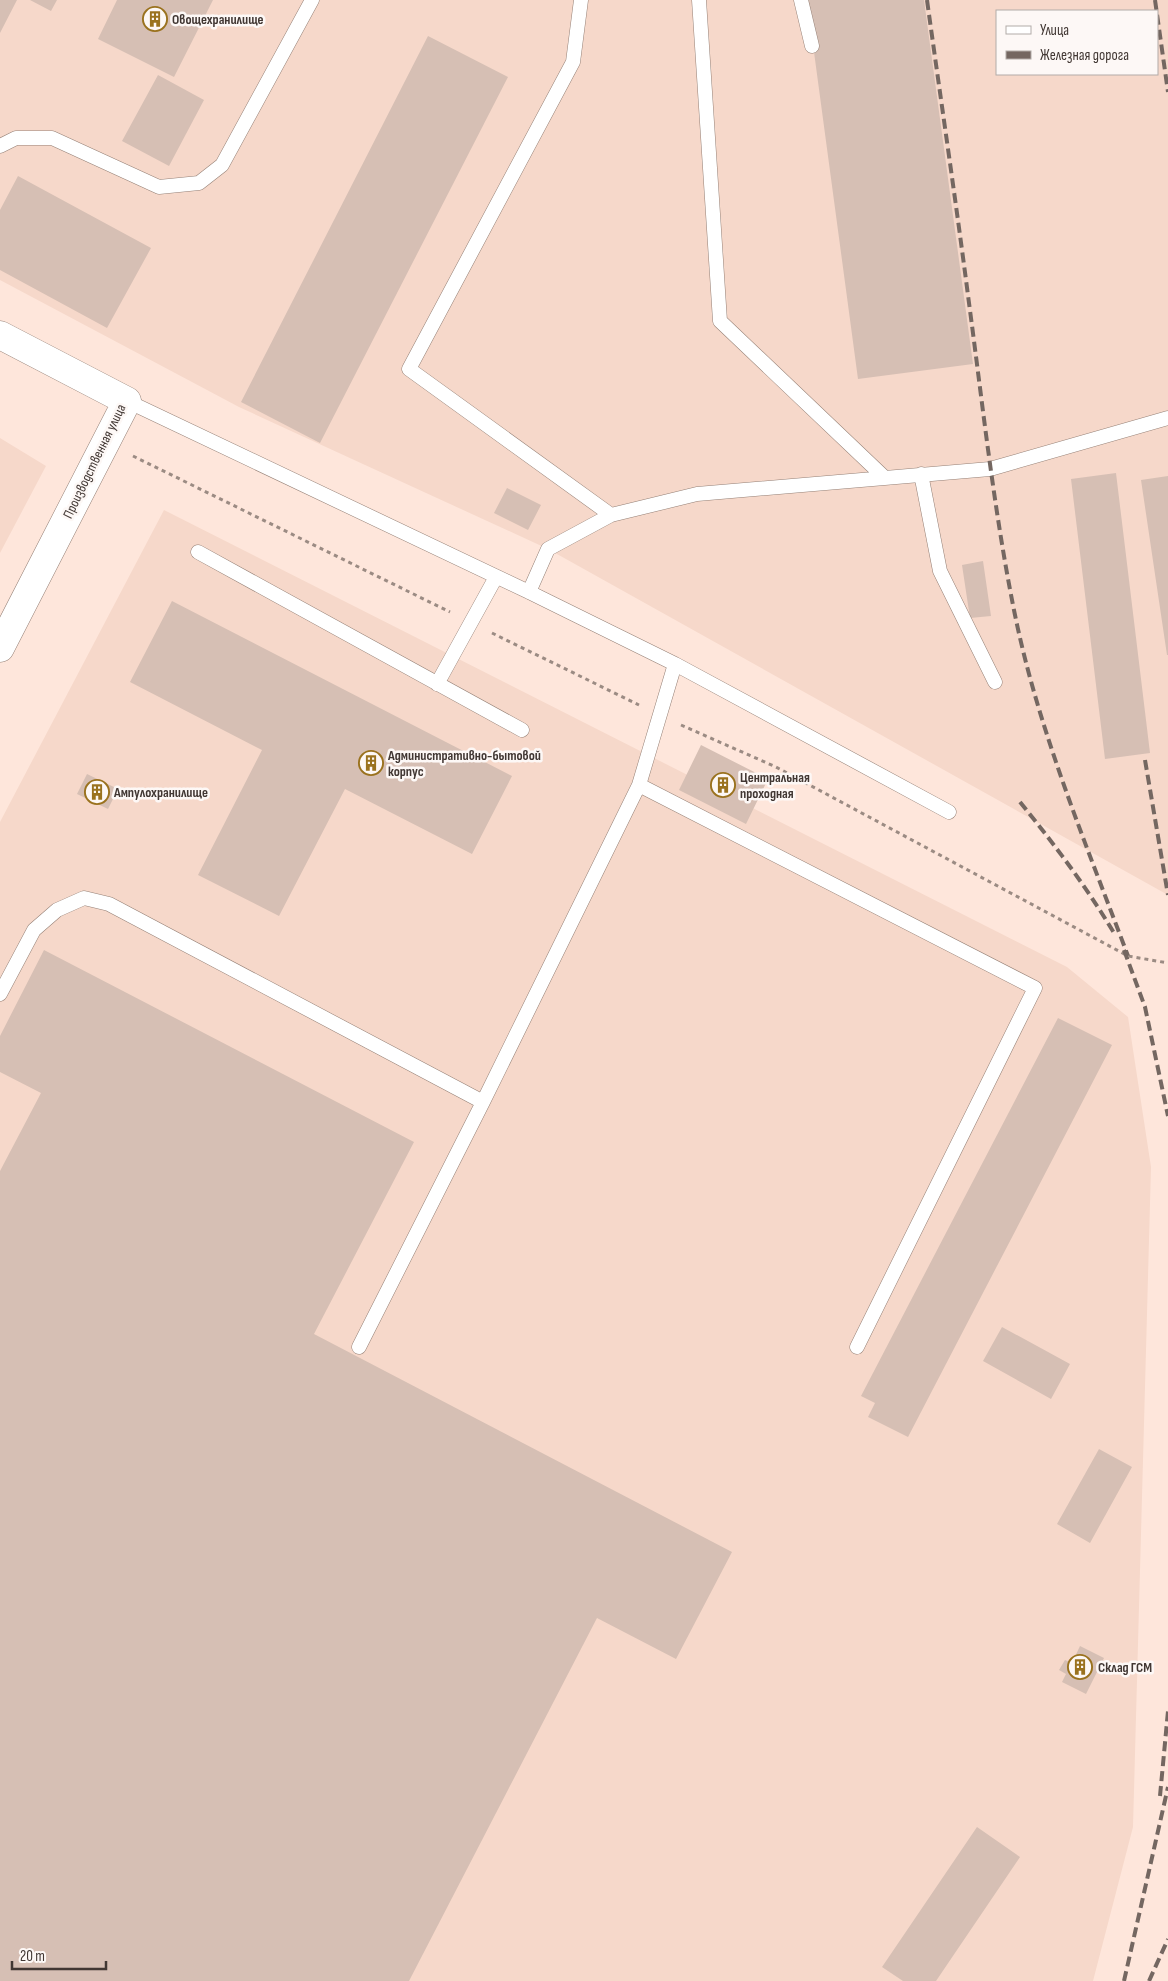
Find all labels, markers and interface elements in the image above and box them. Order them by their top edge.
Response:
building icon: Овощехранилище [142,6,168,32]
legend [996,10,1158,75]
place label: Овощехранилище [172,11,264,28]
text: Улица [1040,21,1069,40]
text: Железная дорога [1040,46,1129,65]
street label: Производственная улица [59,401,130,521]
place label: Административно-бытовой корпус [387,747,541,780]
building icon: Административно-бытовой корпус [358,750,384,776]
place label: Центральная проходная [740,769,810,802]
building icon: Центральная проходная [710,772,736,798]
building icon: Ампулохранилище [84,779,110,805]
place label: Ампулохранилище [113,784,208,801]
building icon: Склад ГСМ [1067,1654,1093,1680]
place label: Склад ГСМ [1098,1659,1152,1676]
scale bar [12,1938,106,1970]
text: 20 m [20,1947,45,1966]

